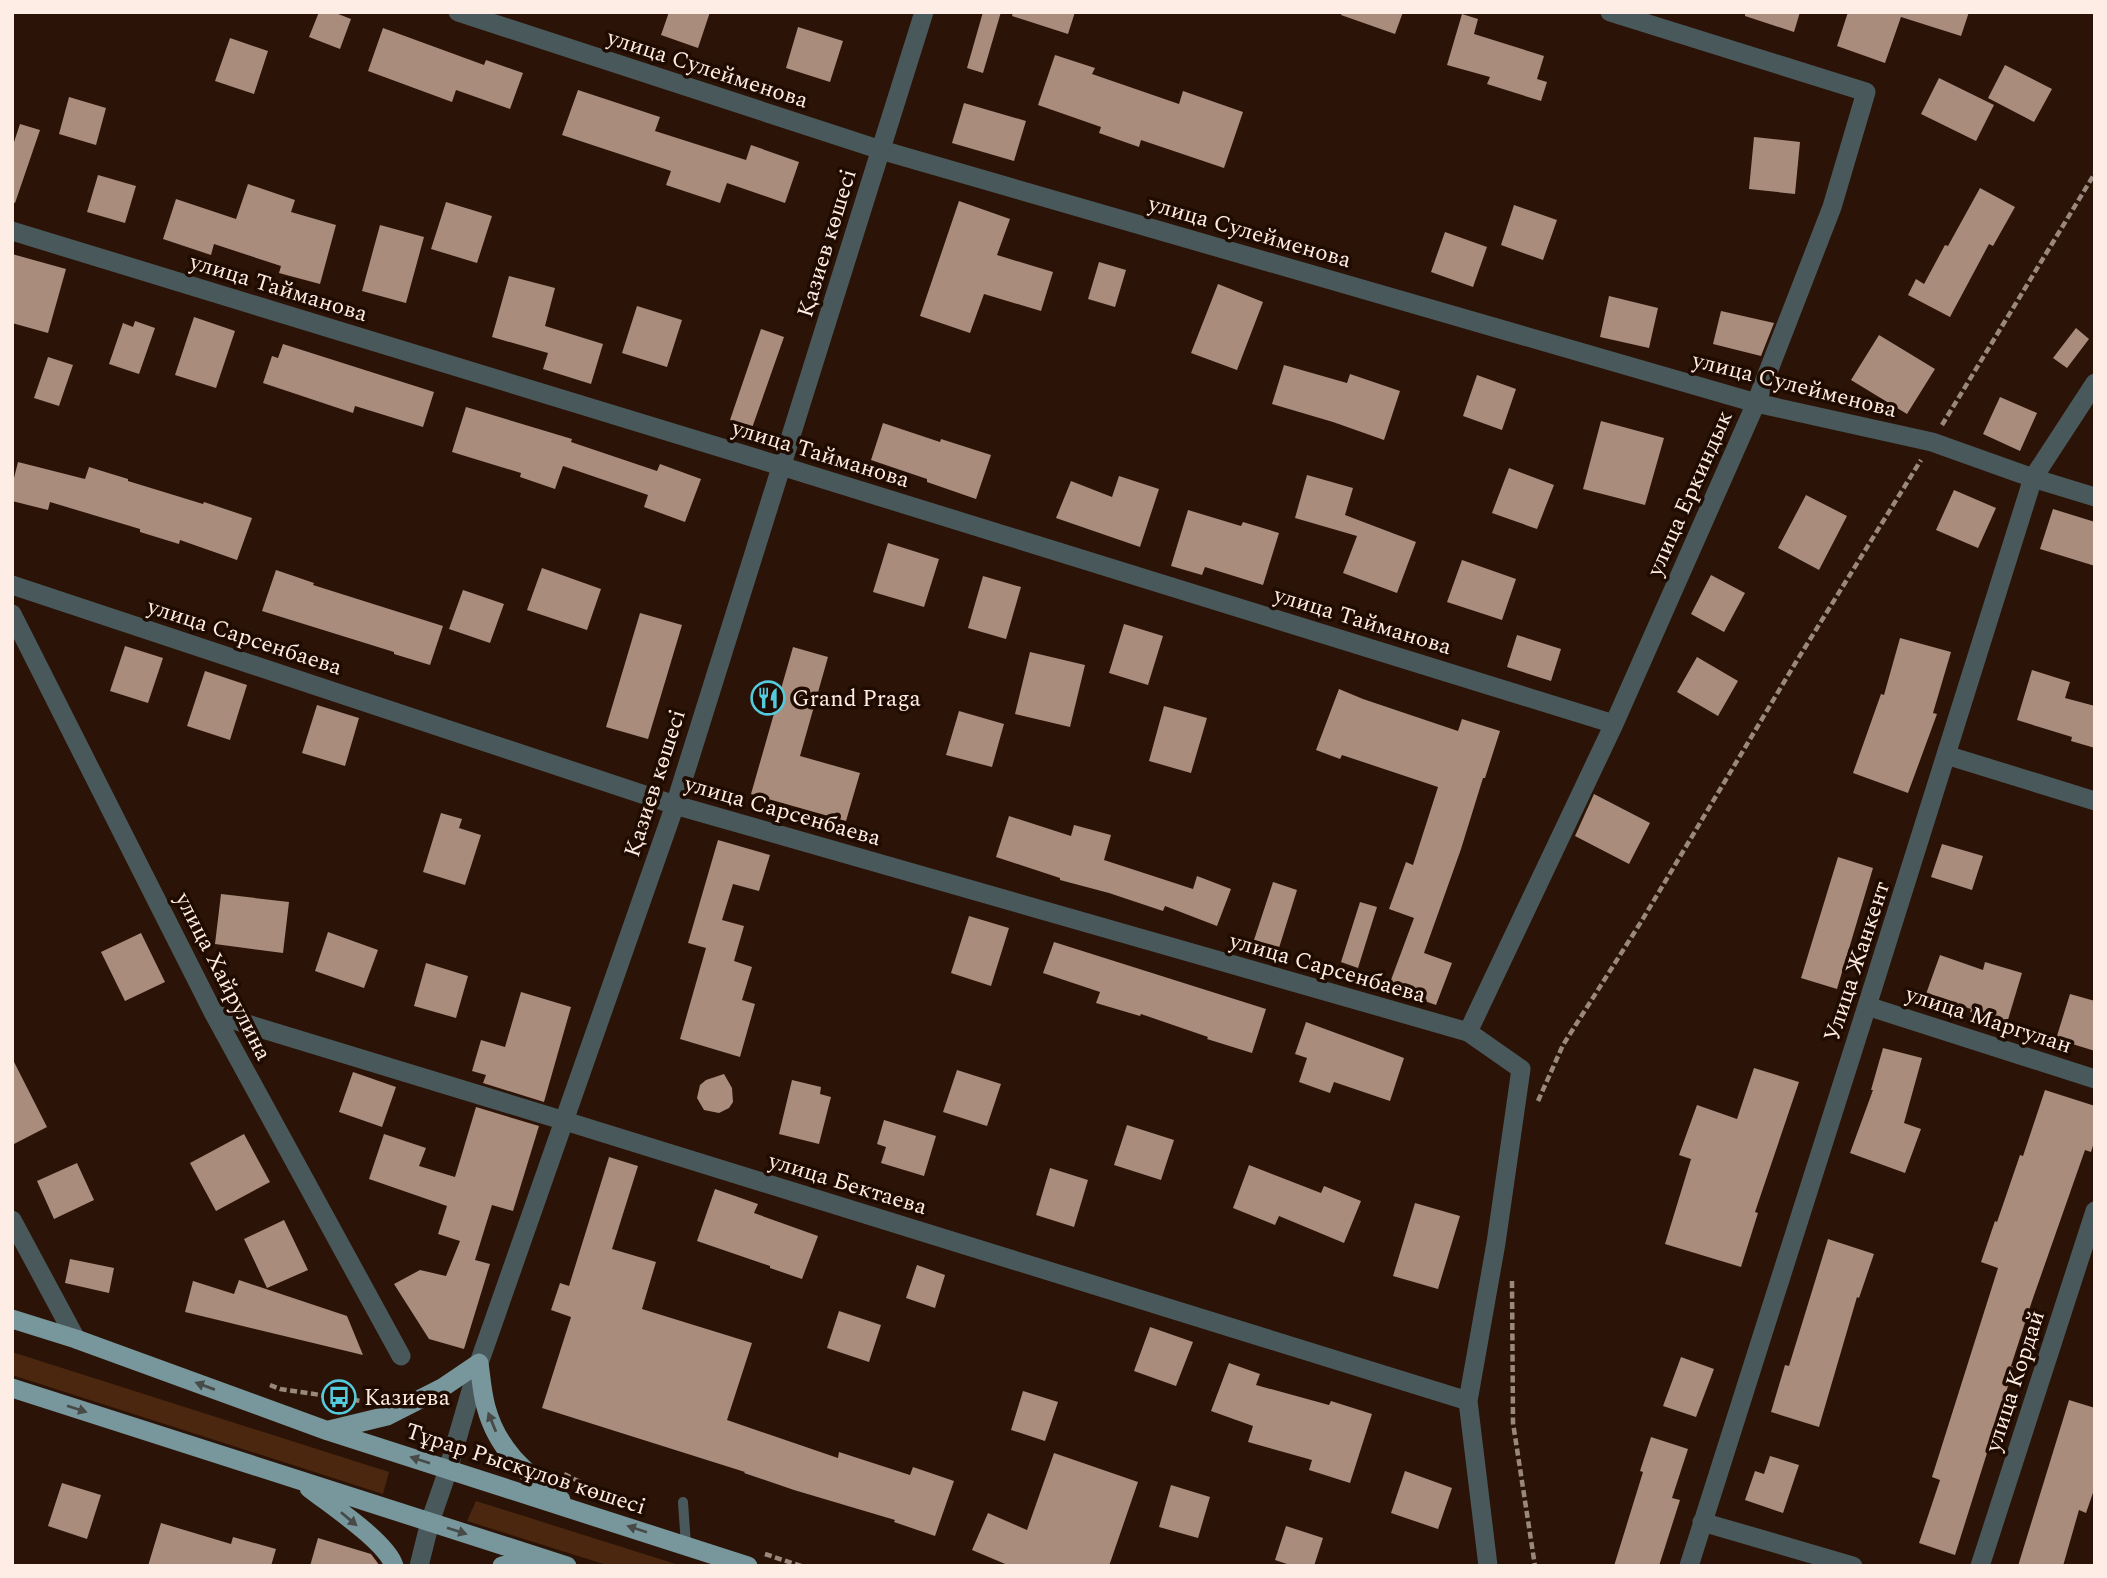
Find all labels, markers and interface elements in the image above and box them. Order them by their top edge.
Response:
street label: улица Сулейменова [601,20,813,118]
street label: Қазиев көшесі [788,165,867,322]
street label: улица Сулейменова [1143,186,1355,278]
street label: улица Тайманова [184,244,372,332]
street label: улица Сулейменова [1688,343,1901,428]
street label: улица Еркиндык [1638,405,1743,583]
street label: улица Тайманова [726,410,914,498]
street label: улица Тайманова [1268,577,1456,665]
street label: улица Сарсенбаева [142,589,346,685]
restaurant icon: Grand Praga [749,679,787,717]
place label: Grand Praga [792,682,921,717]
street label: Қазиев көшесі [615,705,696,862]
street label: улица Сарсенбаева [679,766,885,856]
street label: Улица Жанкент [1815,877,1900,1046]
street label: улица Хайрулина [165,885,280,1067]
street label: улица Сарсенбаева [1224,923,1430,1013]
street label: улица Маргулан [1900,977,2076,1064]
street label: улица Бектаева [763,1143,931,1225]
street label: улица Кордай [1976,1306,2055,1458]
bus stop icon: Казиева [320,1378,358,1416]
one-way arrow [195,1380,216,1391]
place label: Казиева [364,1381,450,1416]
one-way arrow [67,1404,88,1415]
one-way arrow [486,1412,497,1433]
street label: Тұрар Рыскұлов көшесі [401,1414,650,1525]
one-way arrow [409,1455,430,1465]
one-way arrow [340,1511,358,1527]
one-way arrow [626,1523,647,1534]
one-way arrow [447,1526,468,1536]

